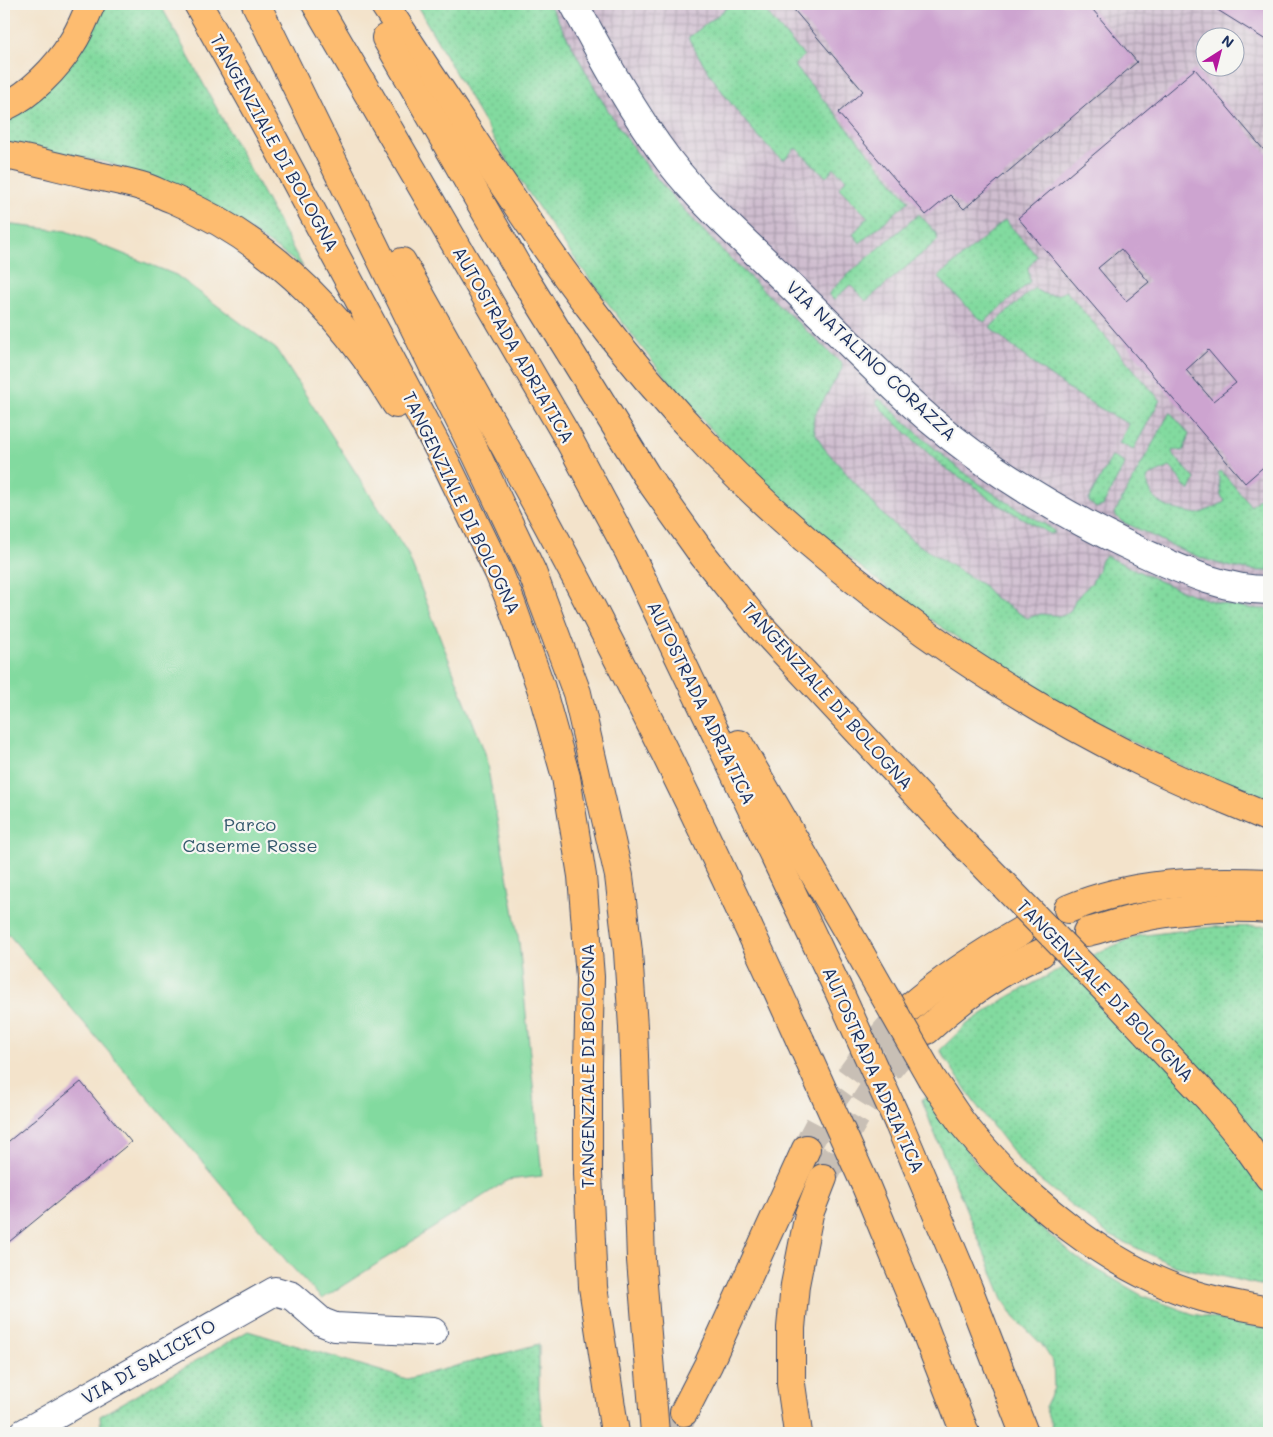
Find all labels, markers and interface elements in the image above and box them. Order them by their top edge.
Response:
north arrow [1196,28,1246,78]
street label: TANGENZIALE DI BOLOGNA [205,30,345,255]
text: N [1218,30,1238,52]
street label: AUTOSTRADA ADRIATICA [448,242,580,447]
street label: VIA NATALINO CORAZZA [781,275,962,446]
street label: TANGENZIALE DI BOLOGNA [397,387,526,618]
street label: TANGENZIALE DI BOLOGNA [737,596,919,794]
street label: AUTOSTRADA ADRIATICA [642,597,762,808]
park label: Parco Caserme Rosse [182,812,318,857]
street label: TANGENZIALE DI BOLOGNA [1012,894,1199,1087]
street label: TANGENZIALE DI BOLOGNA [575,944,599,1188]
street label: AUTOSTRADA ADRIATICA [818,963,930,1177]
street label: VIA DI SALICETO [77,1313,220,1409]

